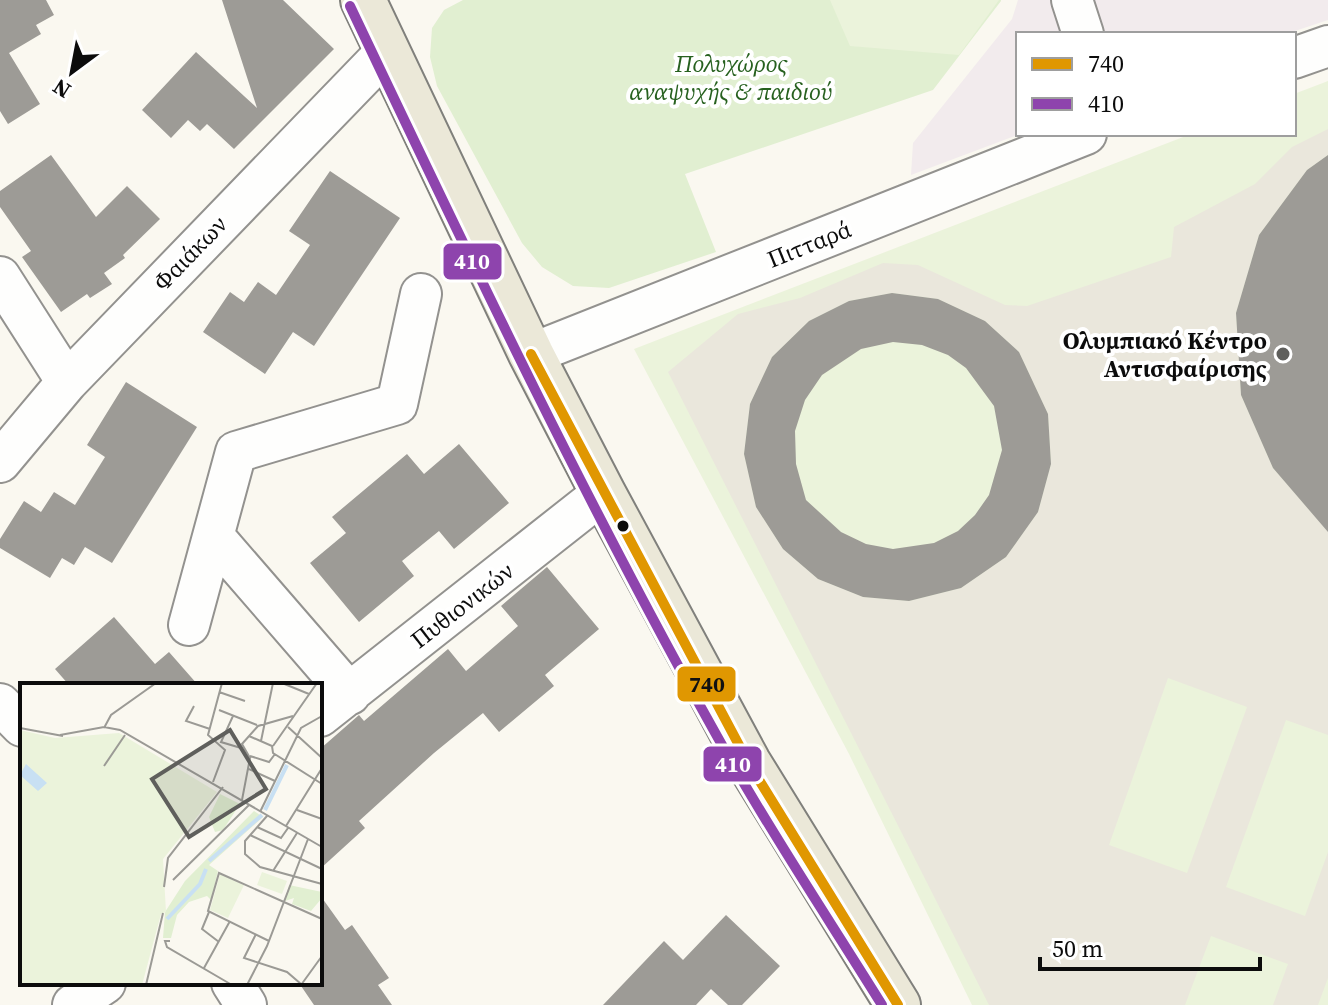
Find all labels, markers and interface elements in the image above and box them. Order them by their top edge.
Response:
north arrow [32,32,112,112]
legend [1016,32,1296,136]
park label: Πολυχώρος αναψυχής & παιδιού [629,47,833,108]
text: 740 [1088,47,1124,80]
text: N [47,72,76,106]
text: 410 [1088,87,1124,120]
street label: Φαιάκων [146,208,234,298]
street label: Πιτταρά [762,212,856,276]
line badge: 410 [442,242,503,281]
text: 410 [454,246,490,276]
place label: Ολυμπιακό Κέντρο Αντισφαίρισης [1063,324,1267,385]
marker: Ολυμπιακό Κέντρο Αντισφαίρισης [1274,345,1292,363]
unlabelled marker [615,518,631,534]
street label: Πυθιονικών [404,554,520,656]
line badge: 740 [676,665,737,703]
text: 740 [689,669,725,699]
inset map [20,683,322,985]
line badge: 410 [702,745,763,783]
text: 410 [715,749,751,779]
scale bar [1040,921,1260,971]
text: 50 m [1052,932,1103,965]

